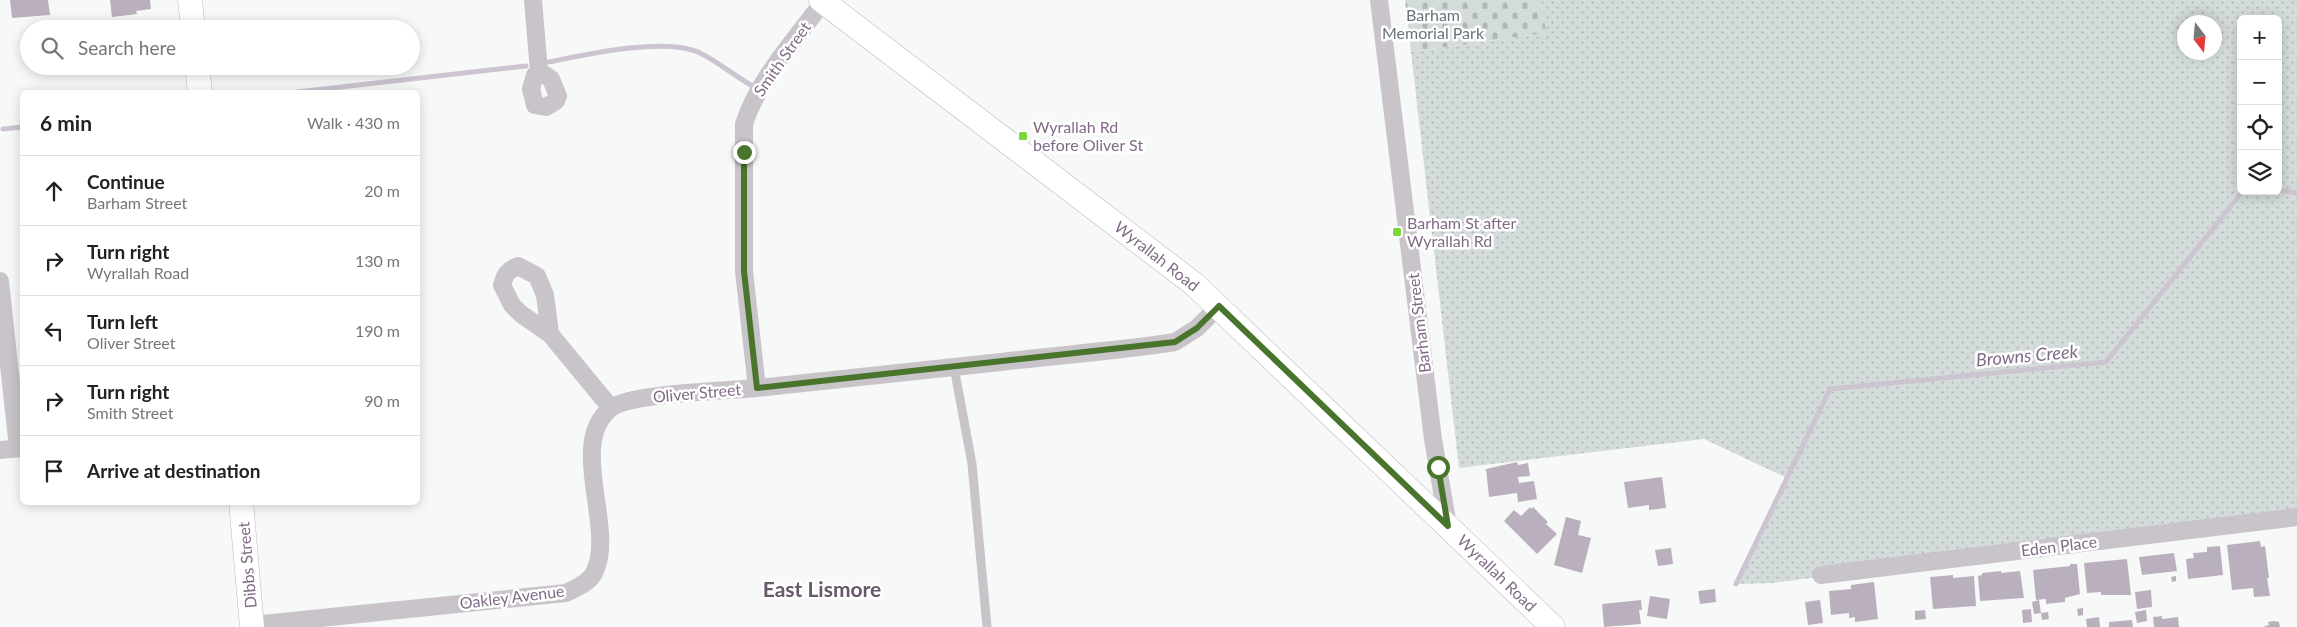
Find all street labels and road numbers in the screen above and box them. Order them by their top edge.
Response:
street label: Smith Street [749,18,814,100]
street label: Wyrallah Road [1111,217,1203,295]
street label: Barham Street [1403,272,1434,374]
street label: Oliver Street [652,379,742,406]
street label: Dibbs Street [233,521,260,609]
street label: Wyrallah Road [1454,530,1541,615]
street label: Eden Place [2020,531,2098,560]
street label: Oakley Avenue [459,581,565,612]

